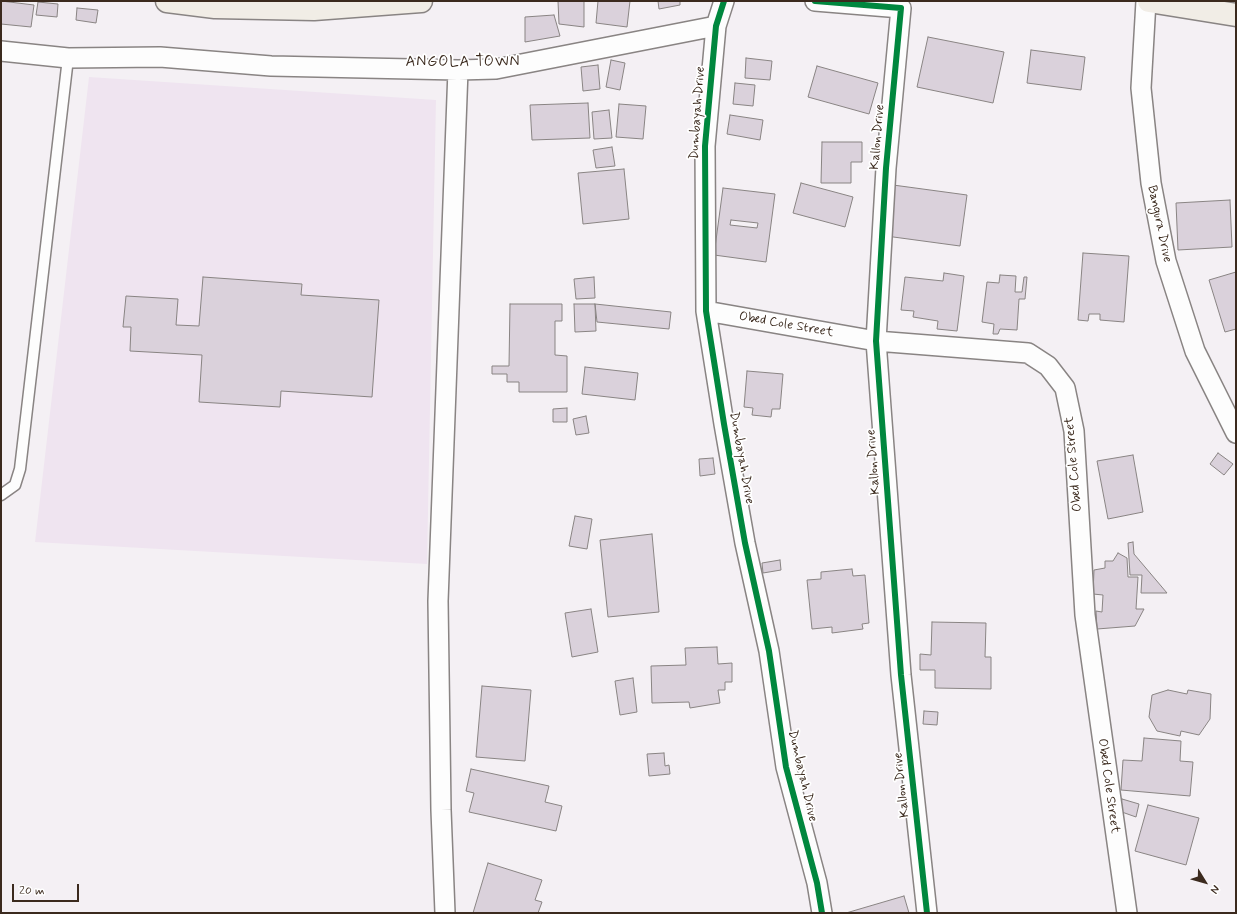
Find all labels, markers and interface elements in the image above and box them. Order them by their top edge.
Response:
district label: ANGOLA TOWN [407,54,519,72]
street label: Dumbayah Drive [687,66,709,160]
street label: Kallon Drive [867,104,889,170]
street label: Bangura Drive [1143,184,1175,264]
street label: Obed Cole Street [738,309,834,341]
street label: Dumbayah Drive [725,411,757,505]
street label: Obed Cole Street [1062,416,1086,512]
street label: Kallon Drive [864,429,884,495]
street label: Dumbayah Drive [784,729,820,823]
street label: Obed Cole Street [1094,738,1122,834]
street label: Kallon Drive [891,752,913,818]
north arrow [1185,862,1225,902]
scale bar [14,876,81,902]
text: N [1207,882,1222,896]
text: 20 m [19,883,45,899]

